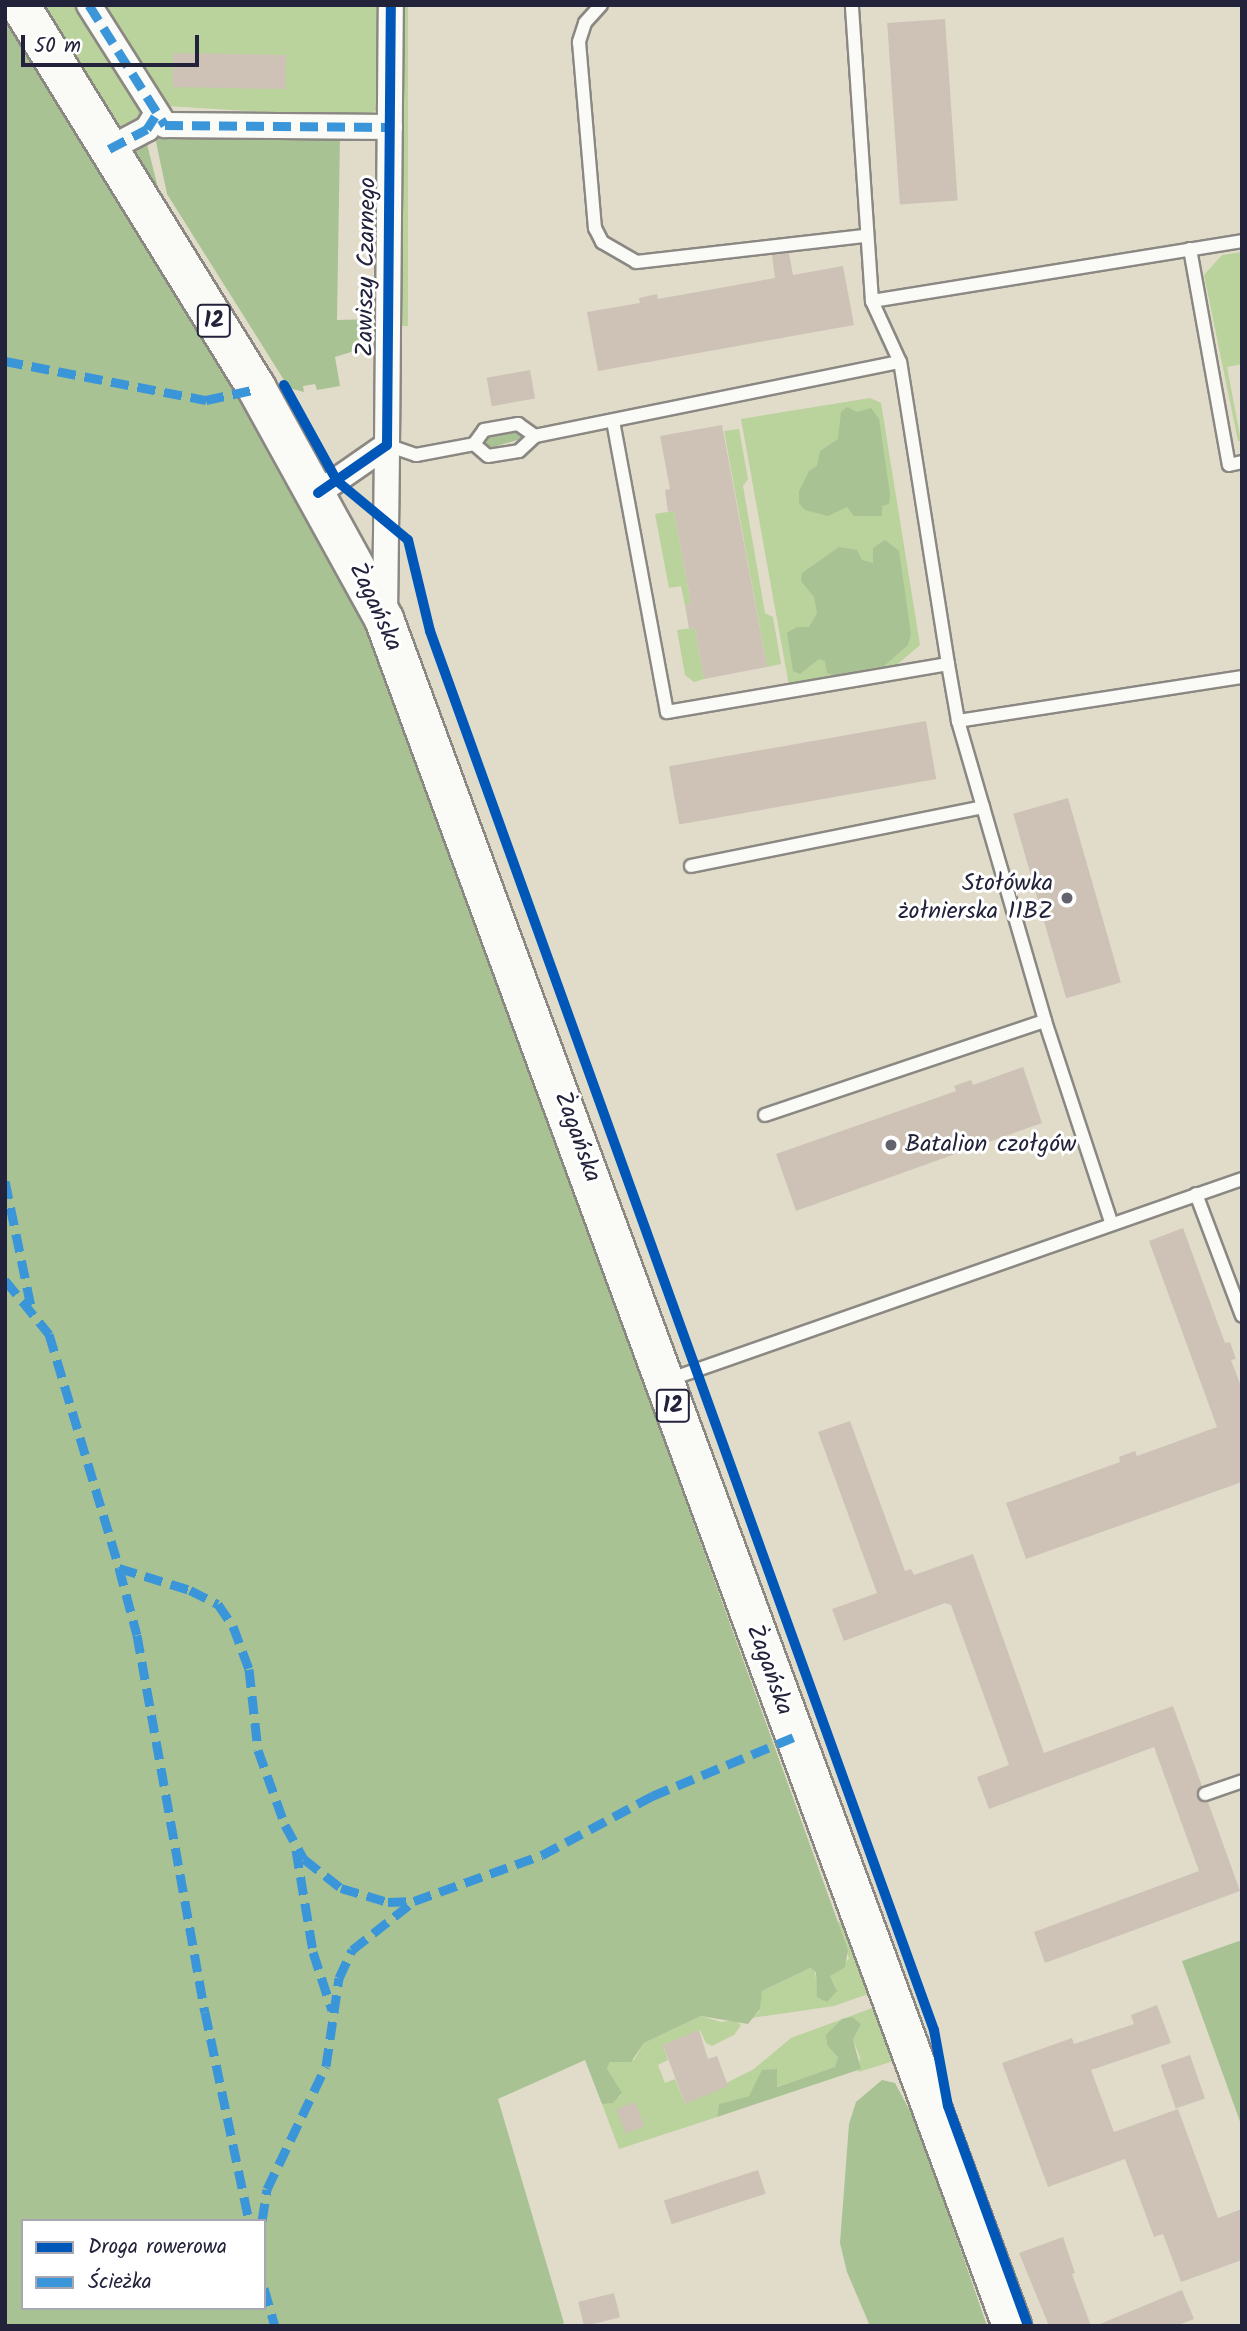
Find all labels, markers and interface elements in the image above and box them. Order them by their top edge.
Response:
scale bar [24,21,203,65]
text: 50 m [34,30,81,63]
street label: Zawiszy Czarnego [351,177,383,357]
road number: 12 [196,302,232,340]
street label: Żagańska [342,558,408,656]
place label: Stołówka żołnierska 11BZ [898,870,1053,926]
marker: Stołówka żołnierska 11BZ [1059,890,1075,906]
street label: Żagańska [547,1088,607,1186]
place label: Batalion czołgów [905,1131,1076,1159]
marker: Batalion czołgów [883,1137,899,1153]
road number: 12 [656,1386,690,1426]
street label: Żagańska [739,1621,799,1719]
legend [21,2219,266,2310]
text: Droga rowerowa [88,2231,227,2264]
text: Ścieżka [88,2266,152,2299]

